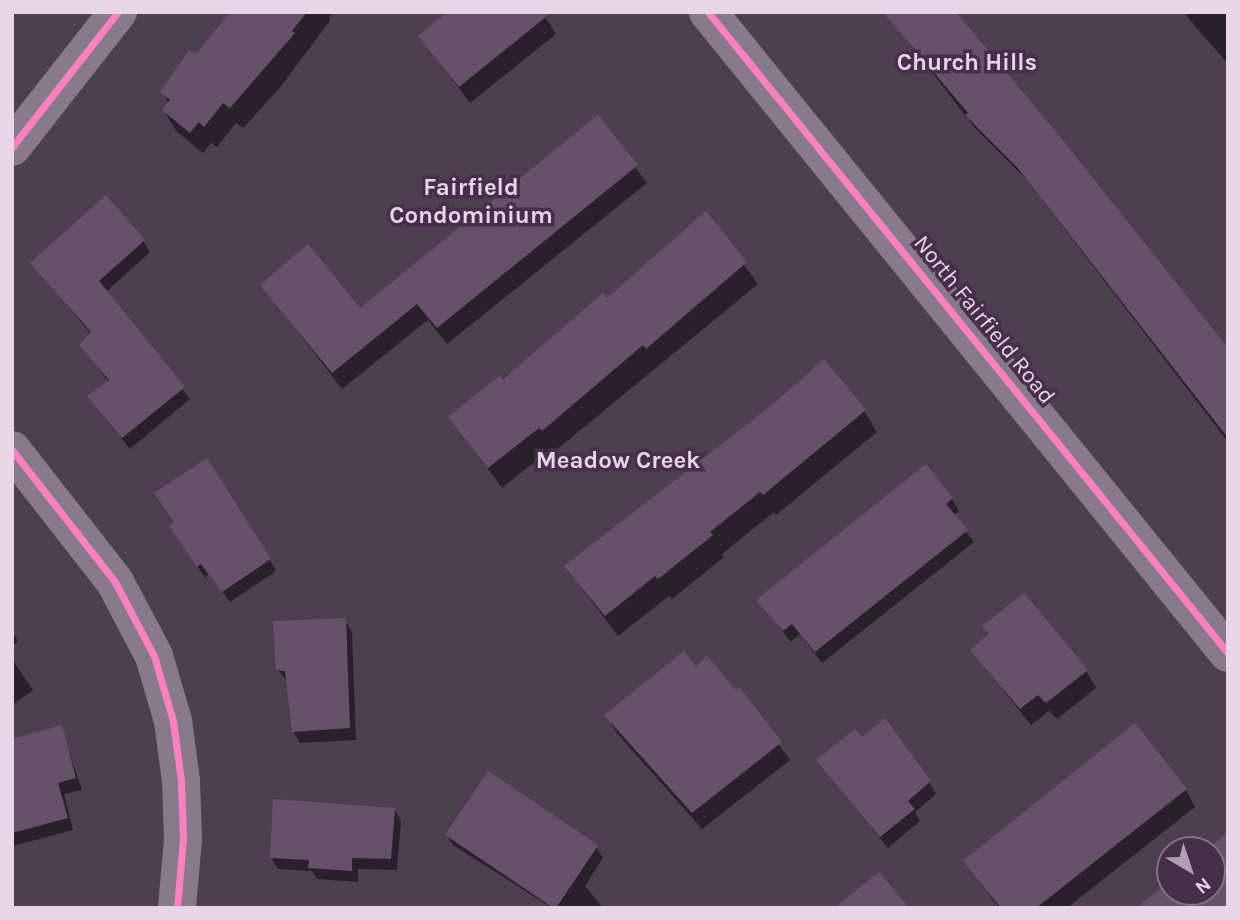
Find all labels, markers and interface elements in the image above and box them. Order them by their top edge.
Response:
district label: Church Hills [897,49,1037,77]
district label: Fairfield Condominium [389,174,553,230]
street label: North Fairfield Road [908,230,1060,410]
district label: Meadow Creek [536,447,700,475]
north arrow [1156,836,1226,906]
text: N [1191,873,1215,899]

